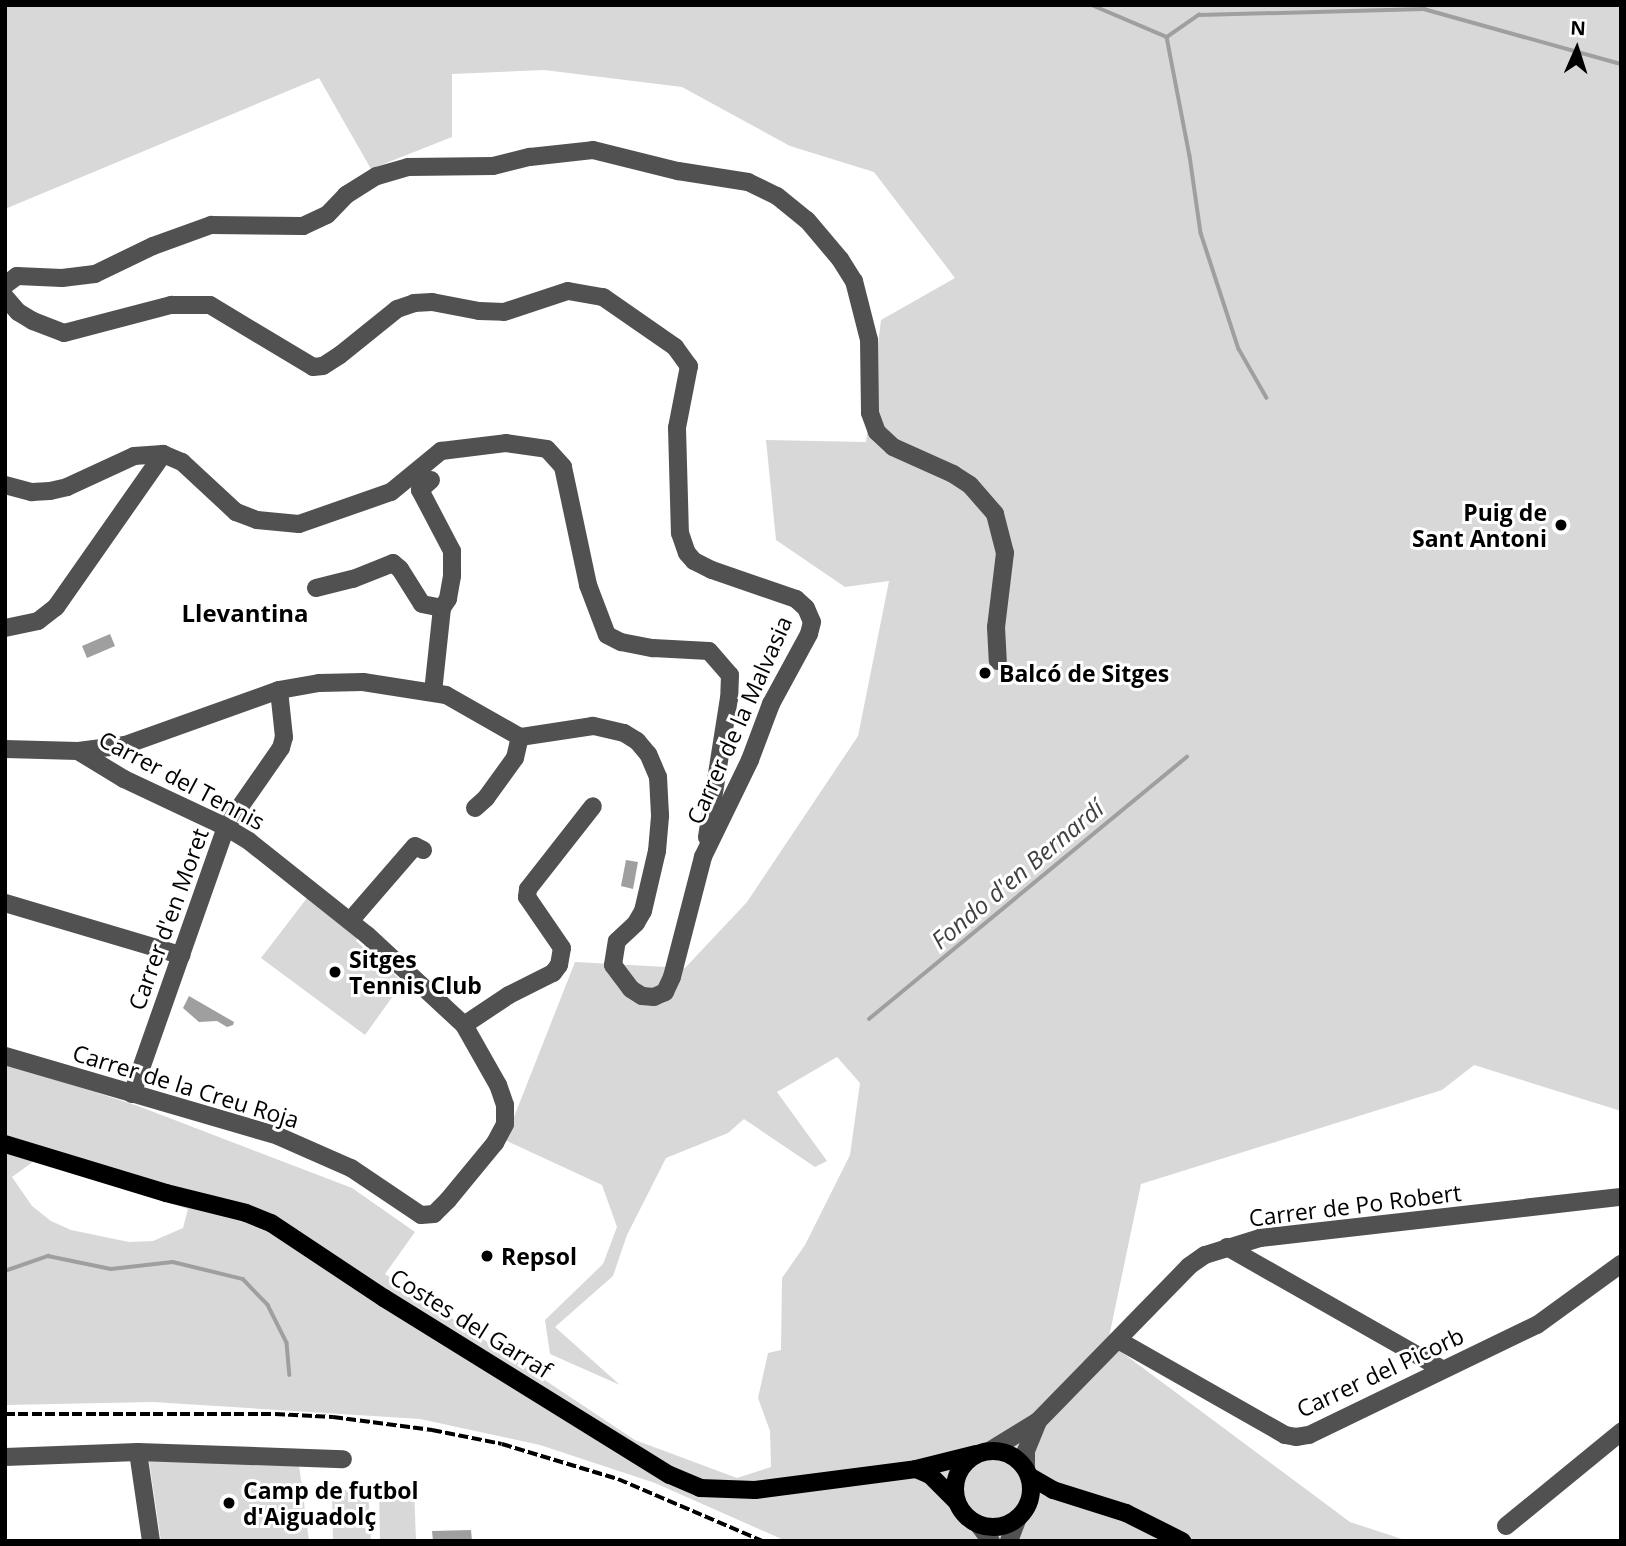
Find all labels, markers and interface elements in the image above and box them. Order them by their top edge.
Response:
north arrow [1542,14,1612,84]
text: N [1570,15,1586,41]
place label: Puig de Sant Antoni [1412,498,1547,552]
marker: Puig de Sant Antoni [1553,517,1569,533]
district label: Llevantina [182,599,308,627]
street label: Carrer de la Malvasia [681,612,797,828]
place label: Balcó de Sitges [999,659,1169,687]
marker: Balcó de Sitges [977,665,993,681]
street label: Carrer del Tennis [94,725,270,835]
water label: Fondo d'en Bernardí [925,794,1109,954]
street label: Carrer d'en Moret [122,824,214,1014]
place label: Sitges Tennis Club [349,945,482,999]
marker: Sitges Tennis Club [327,964,343,980]
street label: Carrer de la Creu Roja [69,1038,303,1134]
street label: Carrer de Po Robert [1247,1178,1463,1232]
place label: Repsol [501,1242,577,1270]
marker: Repsol [479,1248,495,1264]
street label: Costes del Garraf [385,1262,557,1384]
street label: Carrer del Picorb [1292,1321,1468,1423]
place label: Camp de futbol d'Aiguadolç [243,1476,419,1530]
marker: Camp de futbol d'Aiguadolç [221,1495,237,1511]

